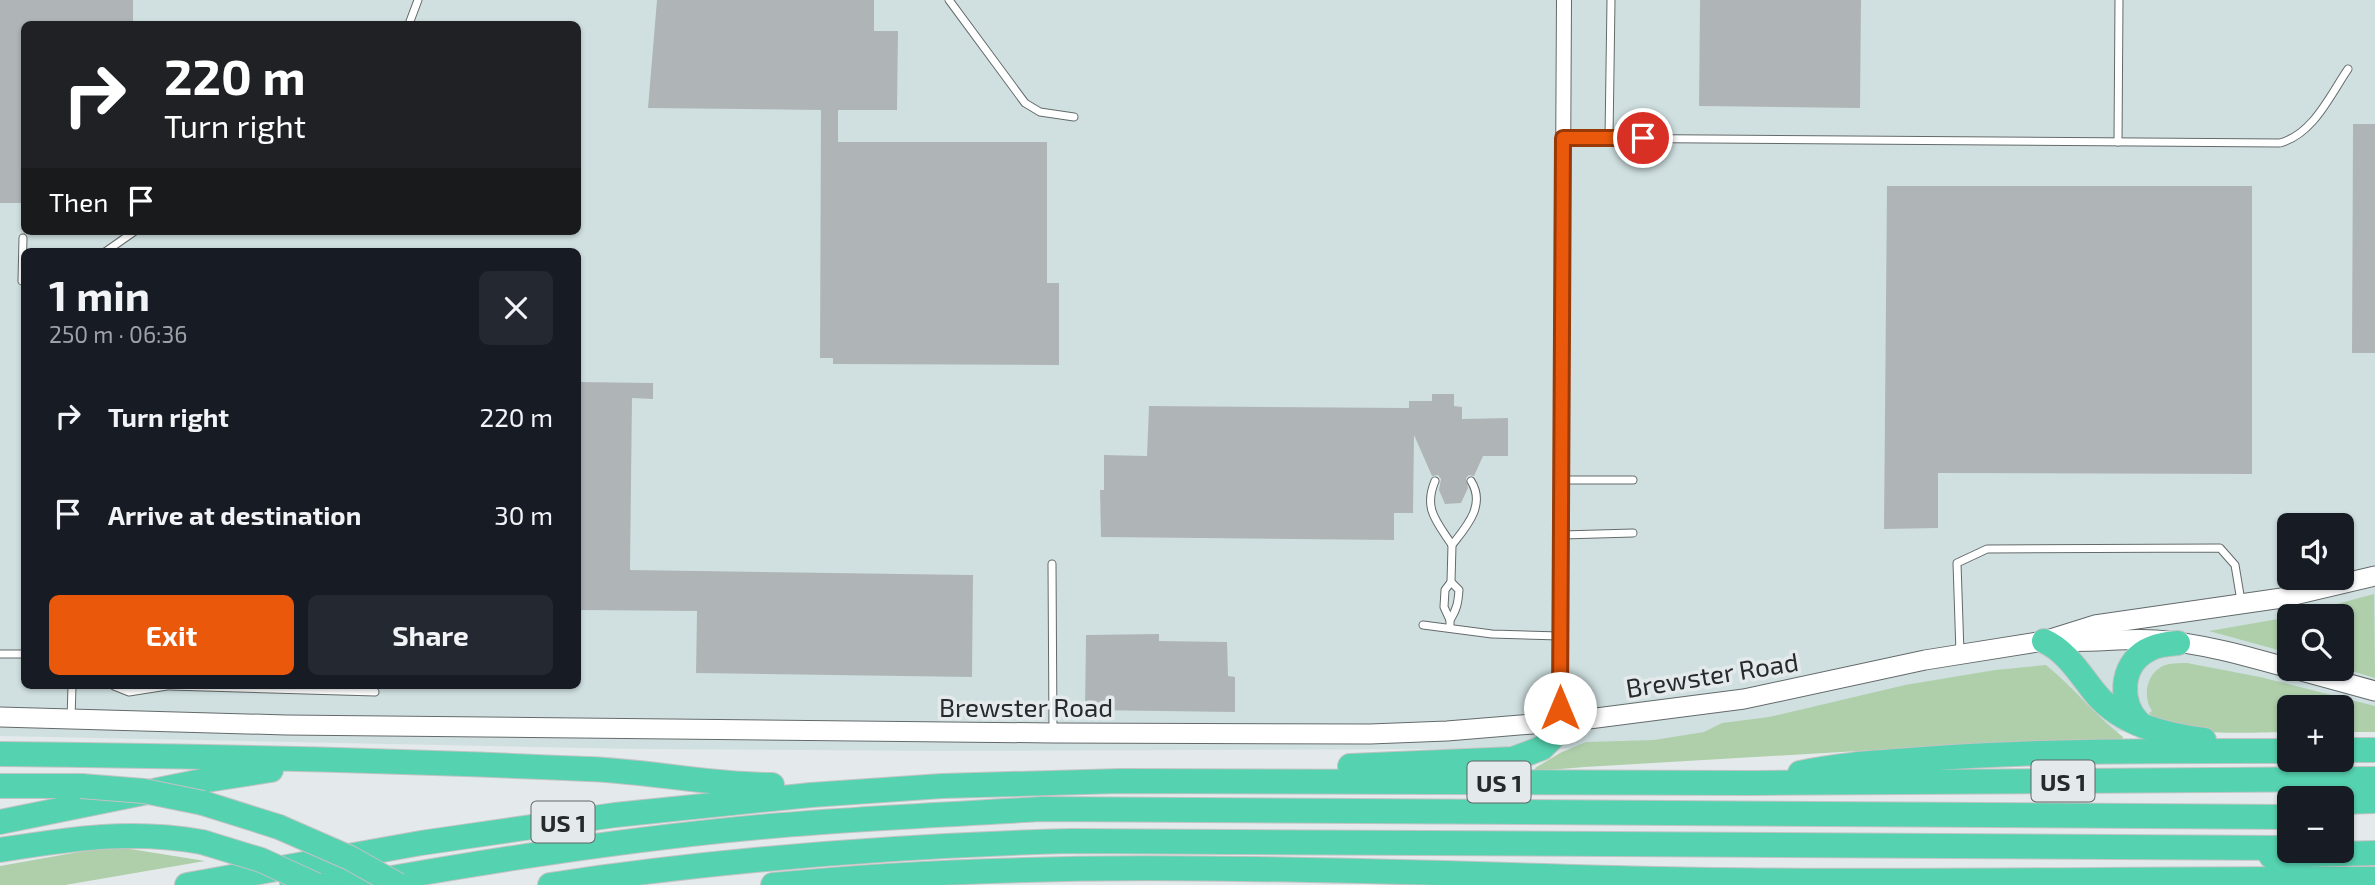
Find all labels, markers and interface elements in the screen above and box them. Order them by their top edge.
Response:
text: 220 m [164,46,306,105]
icon: right [49,49,140,140]
text: Turn right [164,106,306,144]
pin [1613,108,1673,168]
icon: arrive [1624,119,1662,157]
icon: arrive [122,182,160,220]
text: Then [49,186,108,217]
text: 1 min [49,269,150,319]
button: close [479,271,553,345]
text: 250 m · 06:36 [49,320,187,348]
icon: right [49,397,87,435]
text: Turn right [108,401,229,432]
text: 220 m [480,401,553,432]
icon: arrive [49,495,87,533]
text: Arrive at destination [108,499,361,530]
text: 30 m [494,499,553,530]
map controls [2277,513,2354,863]
button: sound [2277,513,2354,590]
button: Exit [49,595,294,675]
button: Share [308,595,553,675]
button: search [2277,604,2354,681]
street label: Brewster Road [1624,645,1800,703]
position arrow [1523,671,1597,745]
street label: Brewster Road [939,691,1113,722]
button: + [2277,695,2354,772]
road number: US 1 [2032,760,2094,802]
road number: US 1 [1468,762,1530,802]
button: − [2277,786,2354,863]
road number: US 1 [532,802,594,842]

